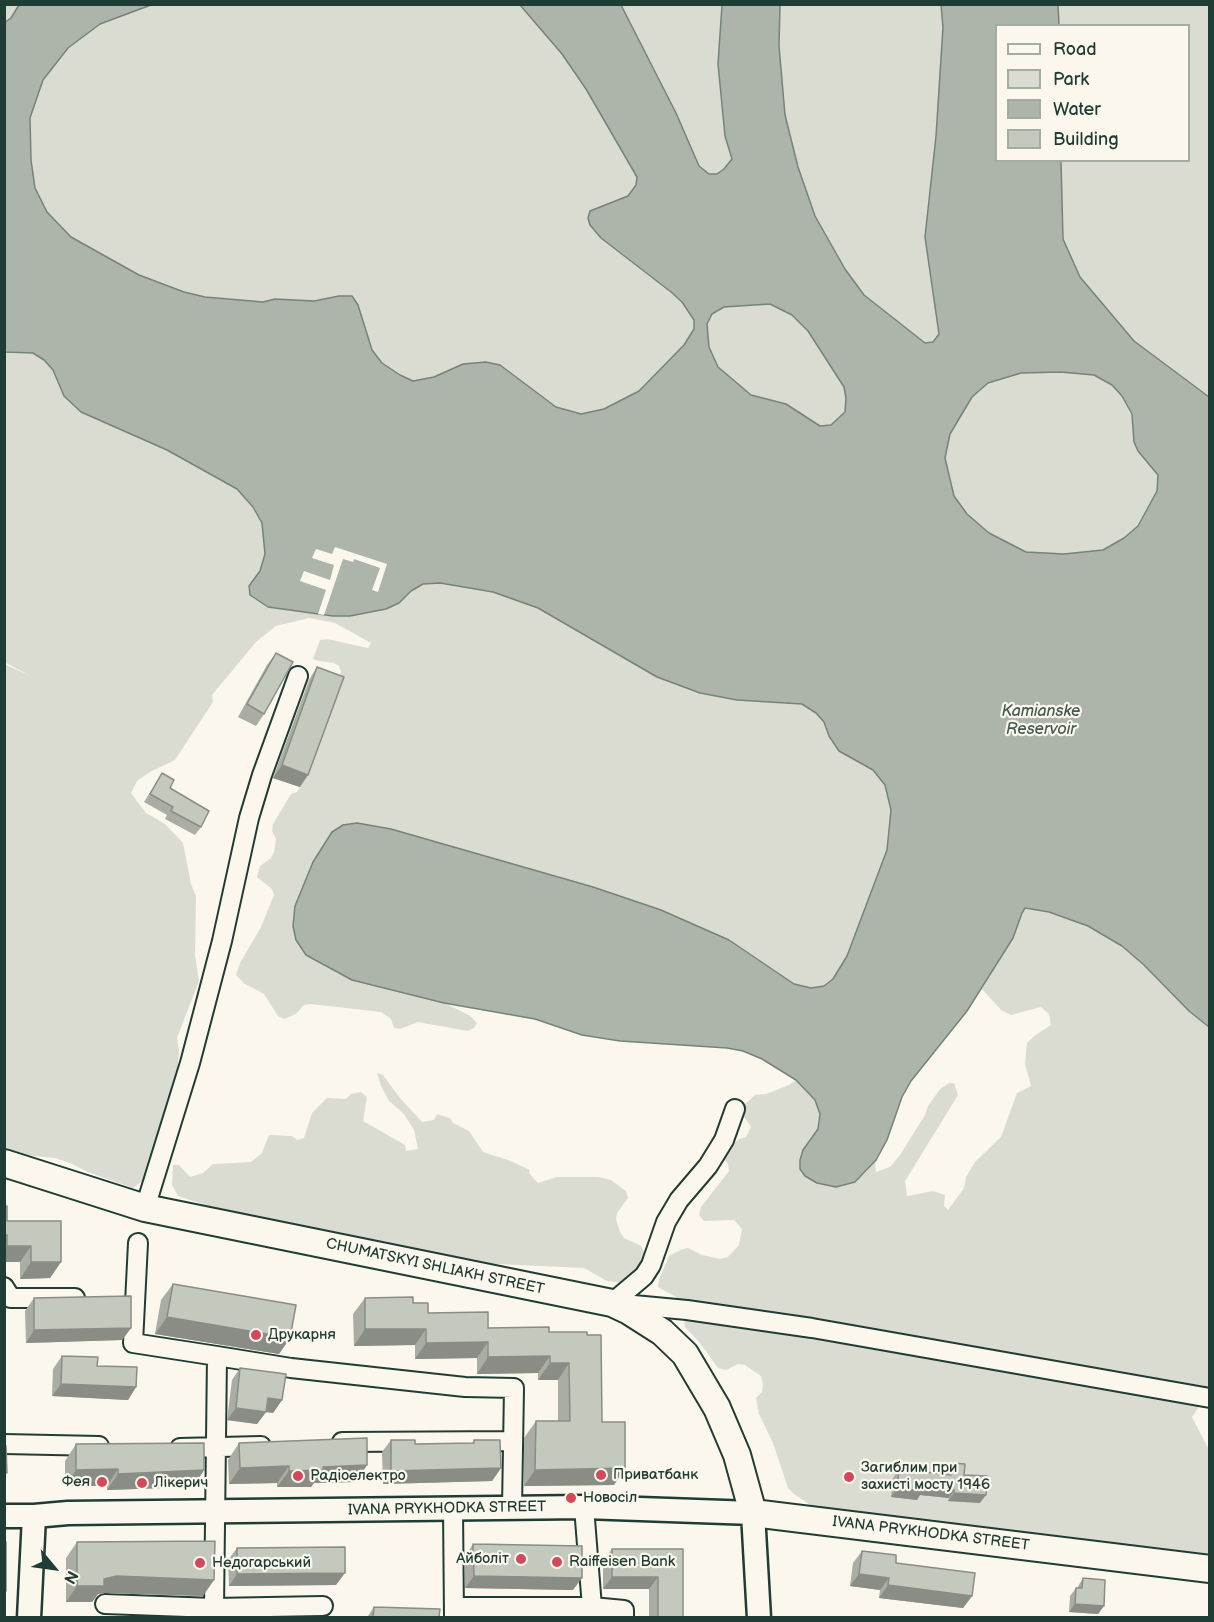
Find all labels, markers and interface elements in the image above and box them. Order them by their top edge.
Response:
legend [995,24,1190,162]
text: Road [1053,39,1097,60]
text: Park [1053,69,1089,90]
text: Water [1053,99,1101,120]
text: Building [1053,129,1119,150]
water label: Kamianske Reservoir [1002,702,1080,740]
street label: CHUMATSKYI SHLIAKH STREET [324,1235,546,1299]
place label: Друкарня [268,1326,336,1344]
marker: Друкарня [249,1328,263,1342]
place label: Загиблим при захисті мосту 1946 [861,1459,990,1494]
place label: Приватбанк [613,1466,698,1484]
place label: Радіоелектро [310,1467,405,1485]
marker: Приватбанк [594,1468,608,1482]
marker: Радіоелектро [291,1469,305,1483]
marker: Загиблим при захисті мосту 1946 [842,1470,856,1484]
place label: Фея [62,1473,90,1491]
place label: Лікерич [154,1474,208,1492]
marker: Фея [95,1475,109,1489]
marker: Лікерич [135,1476,149,1490]
place label: Новосіл [583,1489,637,1507]
marker: Новосіл [564,1491,578,1505]
street label: IVANA PRYKHODKA STREET [348,1498,546,1520]
street label: IVANA PRYKHODKA STREET [831,1513,1031,1555]
north arrow [24,1538,84,1598]
place label: Айболіт [456,1550,509,1568]
marker: Айболіт [514,1552,528,1566]
place label: Raiffeisen Bank [569,1553,675,1571]
place label: Недогарський [212,1554,311,1572]
marker: Raiffeisen Bank [550,1555,564,1569]
marker: Недогарський [193,1556,207,1570]
text: N [59,1567,81,1587]

